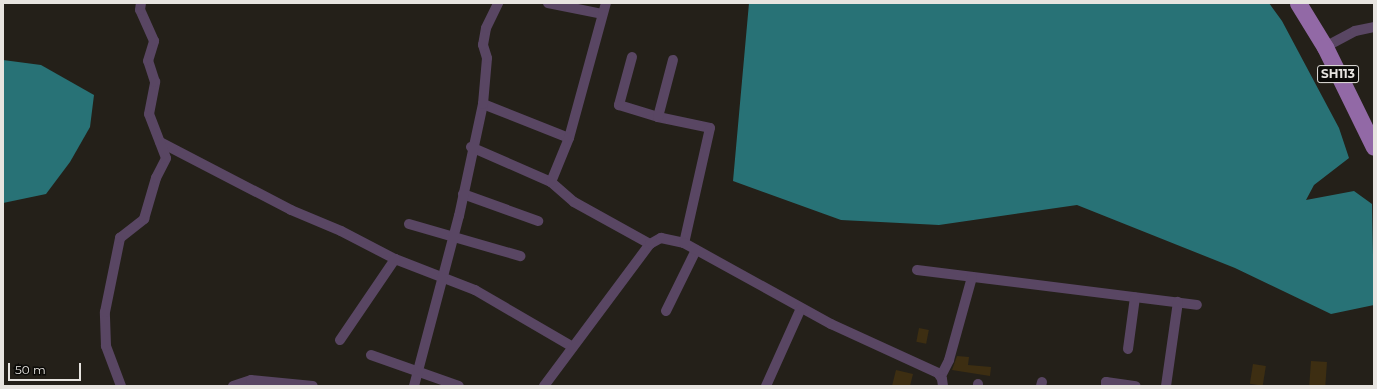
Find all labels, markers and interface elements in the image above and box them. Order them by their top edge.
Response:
road number: SH113 [1317,64,1359,84]
scale bar [10,355,83,381]
text: 50 m [15,362,46,377]

